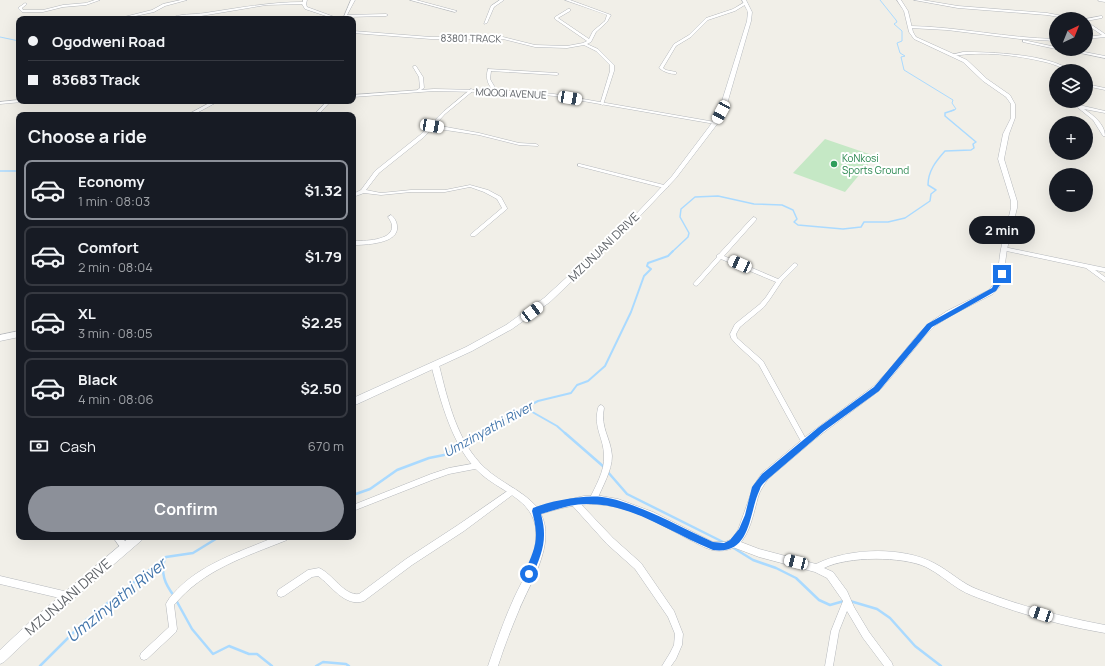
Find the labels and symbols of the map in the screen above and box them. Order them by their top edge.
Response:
north arrow [1049,12,1093,56]
street label: 83801 TRACK [441,30,501,46]
street label: MQOQI AVENUE [475,84,547,102]
car [557,90,583,106]
car [710,99,732,125]
car [419,118,445,134]
place label: KoNkosi Sports Ground [842,151,909,177]
marker: KoNkosi Sports Ground [829,159,839,169]
street label: MZUNJANI DRIVE [564,208,643,285]
callout: 2 min [969,216,1035,244]
car [727,254,753,274]
route end [993,265,1011,283]
car [519,300,545,324]
water label: Umzinyathi River [440,396,538,461]
water label: Umzinyathi River [61,551,172,647]
car [783,553,809,571]
street label: MZUNJANI DRIVE [21,554,115,639]
route start [520,565,538,583]
car [1028,605,1054,623]

